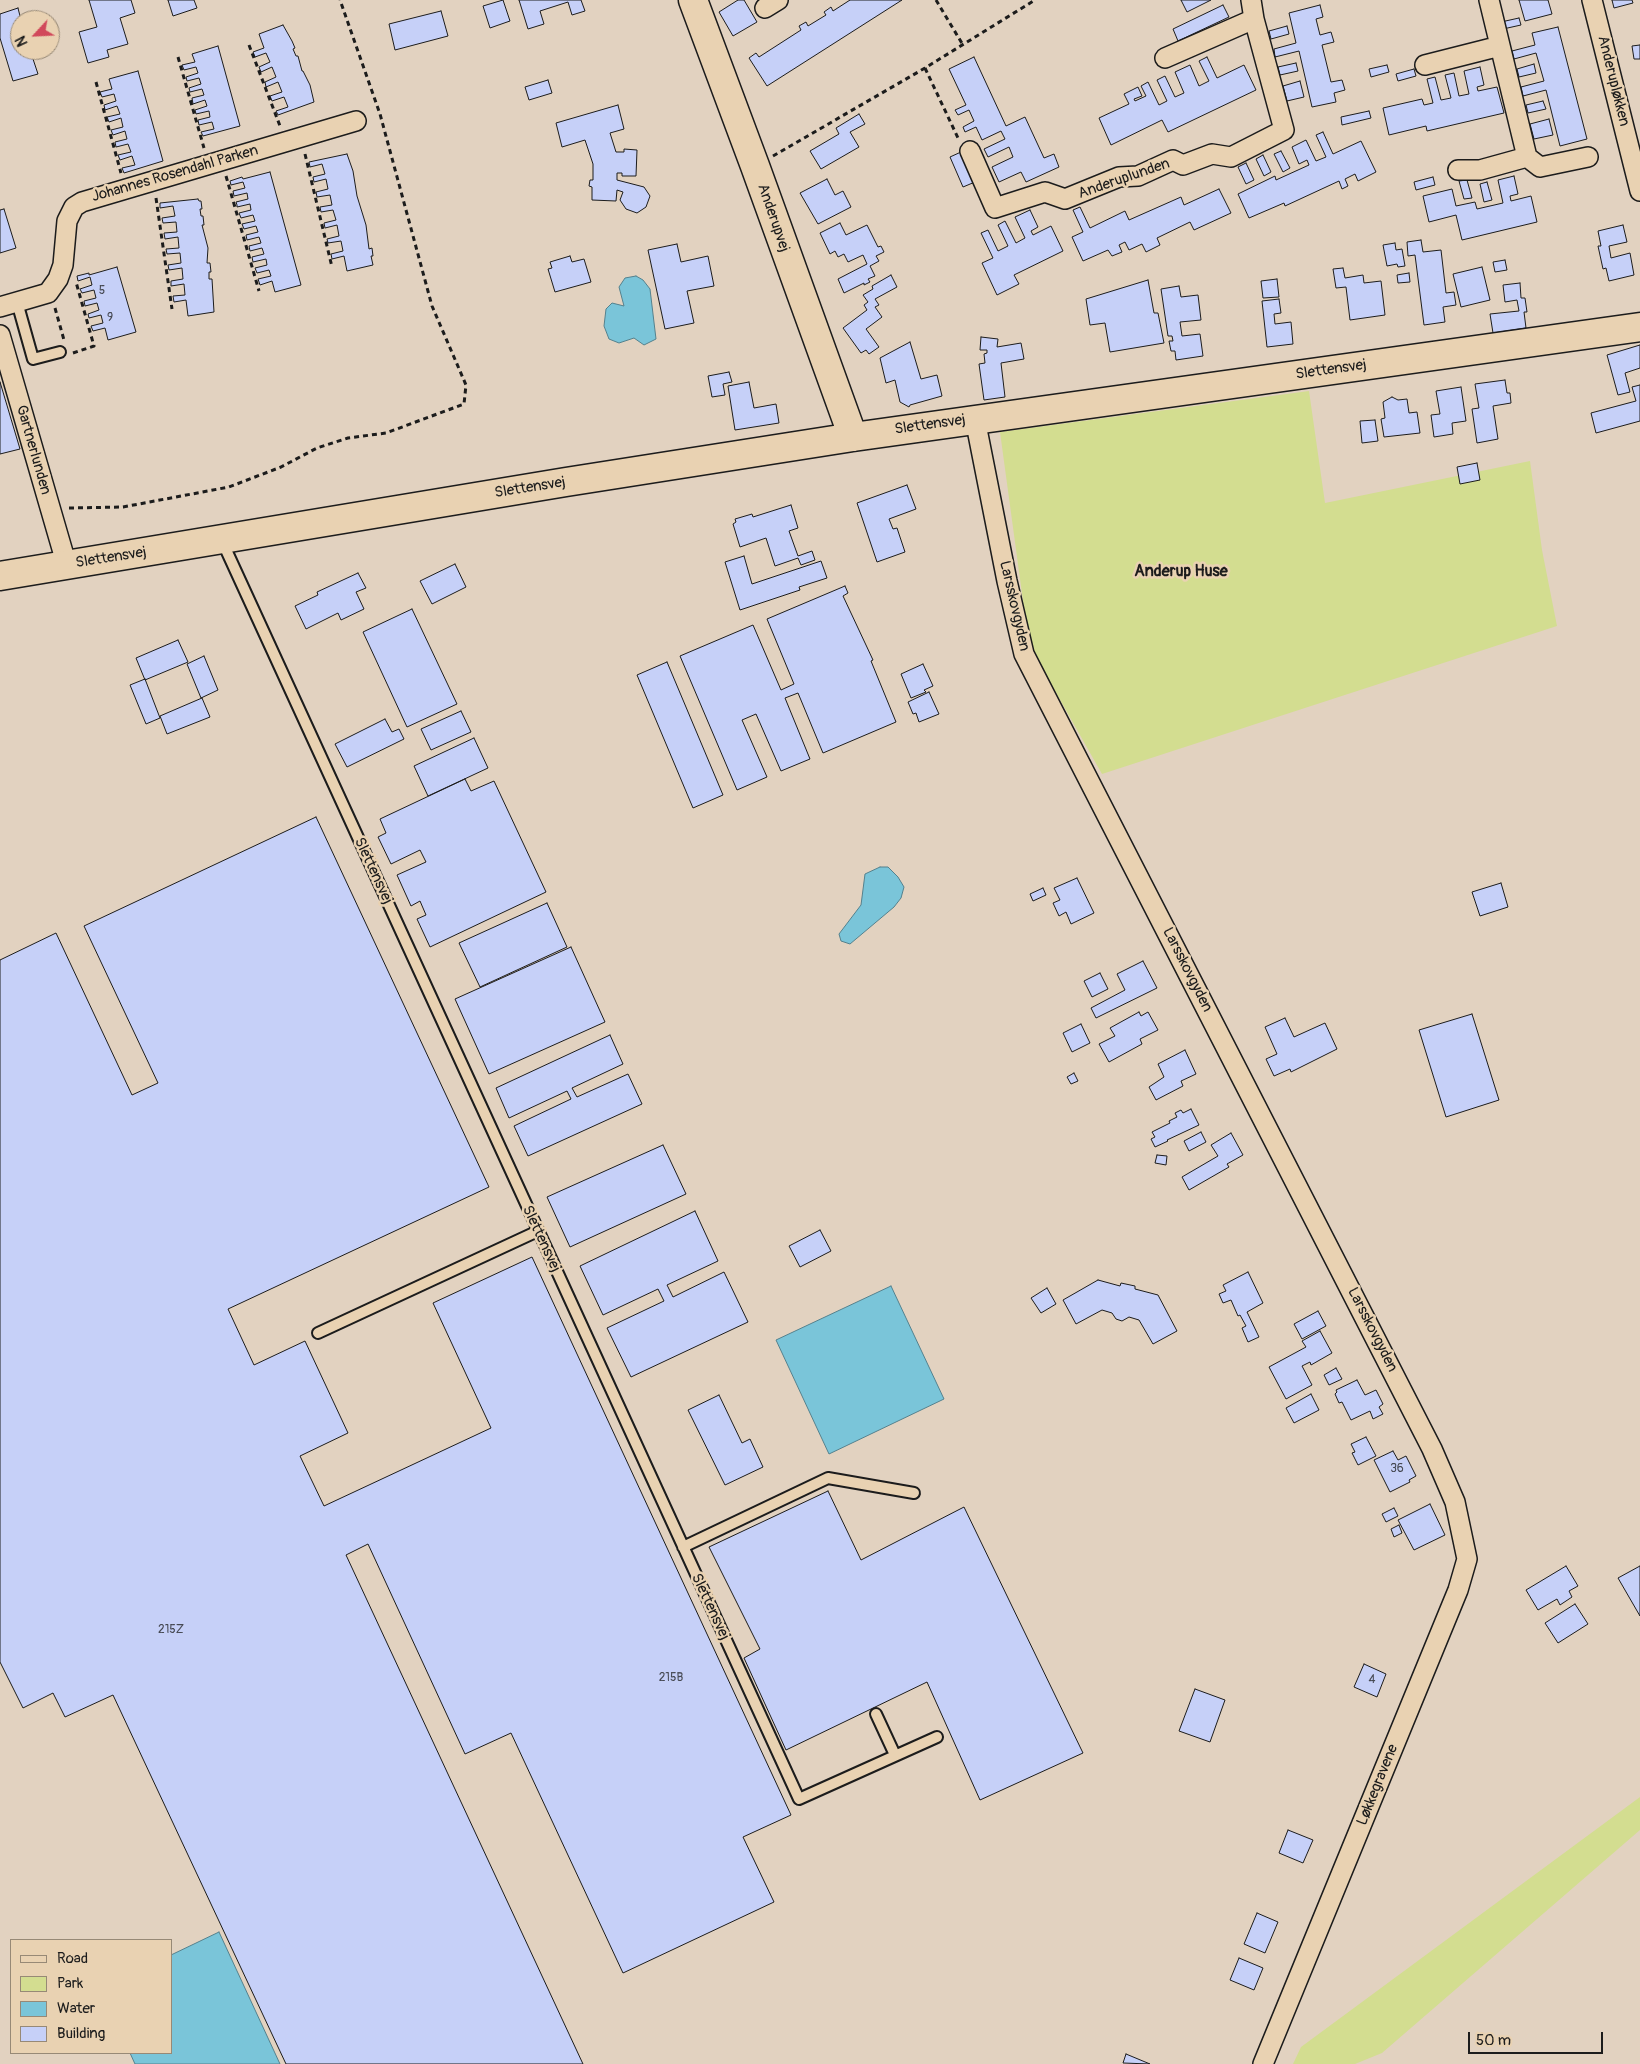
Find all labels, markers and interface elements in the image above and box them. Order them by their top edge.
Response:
north arrow [10,10,60,60]
text: N [12,33,32,49]
street label: Anderupløkken [1593,34,1633,128]
street label: Johannes Rosendahl Parken [90,142,260,206]
street label: Anderuplunden [1076,155,1172,203]
street label: Anderupvej [753,182,793,254]
house number: 5 [99,284,105,298]
house number: 9 [107,311,113,325]
street label: Slettensvej [1294,356,1368,384]
street label: Gartnerlunden [12,403,54,497]
street label: Slettensvej [893,411,967,439]
street label: Slettensvej [493,474,567,502]
street label: Slettensvej [74,544,148,572]
street label: Larsskovgyden [995,559,1033,653]
district label: Anderup Huse [1134,562,1228,582]
street label: Slettensvej [350,835,396,907]
street label: Larsskovgyden [1158,925,1216,1015]
street label: Slettensvej [518,1203,564,1275]
street label: Larsskovgyden [1343,1285,1401,1375]
house number: 36 [1390,1462,1404,1476]
street label: Slettensvej [687,1571,733,1643]
house number: 215Z [158,1623,184,1637]
house number: 215B [659,1671,683,1685]
house number: 4 [1369,1673,1375,1687]
street label: Løkkegravene [1354,1742,1402,1828]
legend [10,1939,172,2054]
text: Road [57,1949,88,1968]
text: Park [57,1974,83,1993]
text: Water [57,1999,95,2018]
scale bar [1470,2022,1605,2054]
text: Building [57,2024,105,2043]
text: 50 m [1476,2031,1511,2050]

